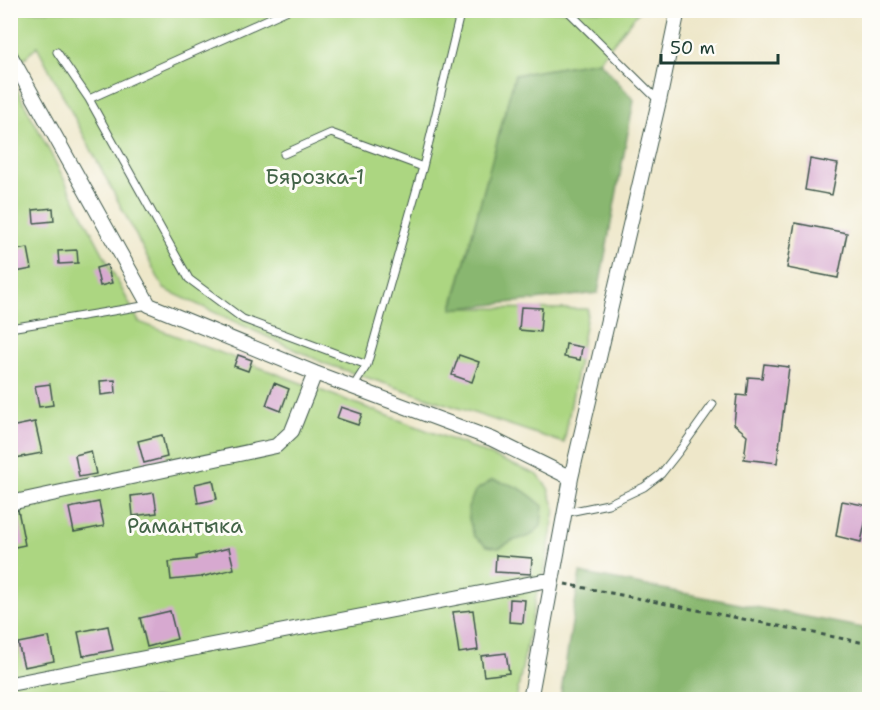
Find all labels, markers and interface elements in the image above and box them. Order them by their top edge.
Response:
scale bar [661,27,778,65]
text: 50 m [670,36,715,60]
park label: Бярозка-1 [265,163,365,191]
park label: Рамантыка [127,512,243,540]

